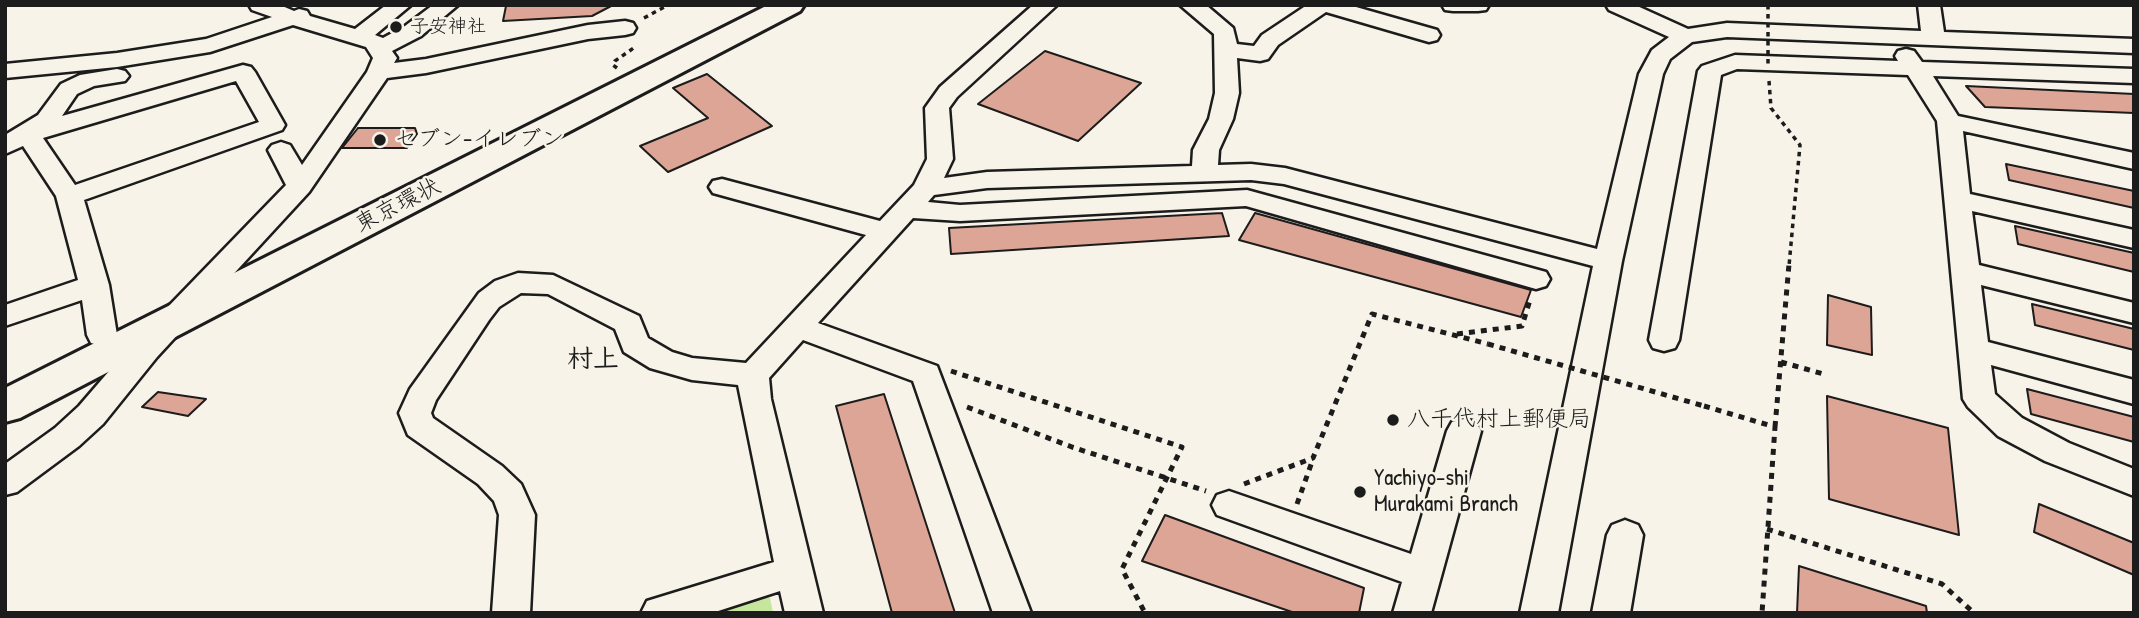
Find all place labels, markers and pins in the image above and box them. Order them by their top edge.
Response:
place label: 子安神社 [410,16,486,38]
marker: 子安神社 [388,19,404,35]
place label: セブン-イレブン [394,126,564,154]
marker: セブン-イレブン [372,132,388,148]
place label: 八千代村上郵便局 [1407,406,1591,434]
marker: 八千代村上郵便局 [1385,412,1401,428]
place label: Yachiyo-shi Murakami Branch [1374,465,1518,519]
marker: Yachiyo-shi Murakami Branch [1352,484,1368,500]

